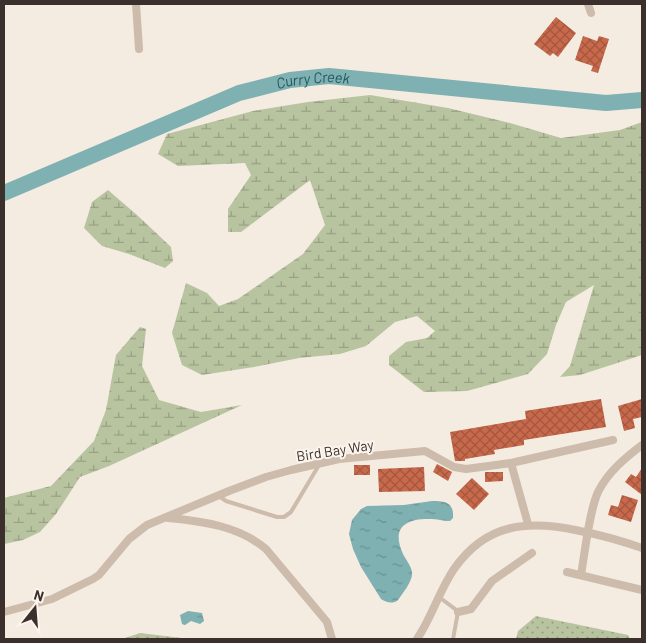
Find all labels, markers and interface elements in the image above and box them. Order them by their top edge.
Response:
water label: Curry Creek [274,67,351,92]
street label: Bird Bay Way [295,435,375,464]
north arrow [10,583,60,633]
text: N [32,586,46,605]

